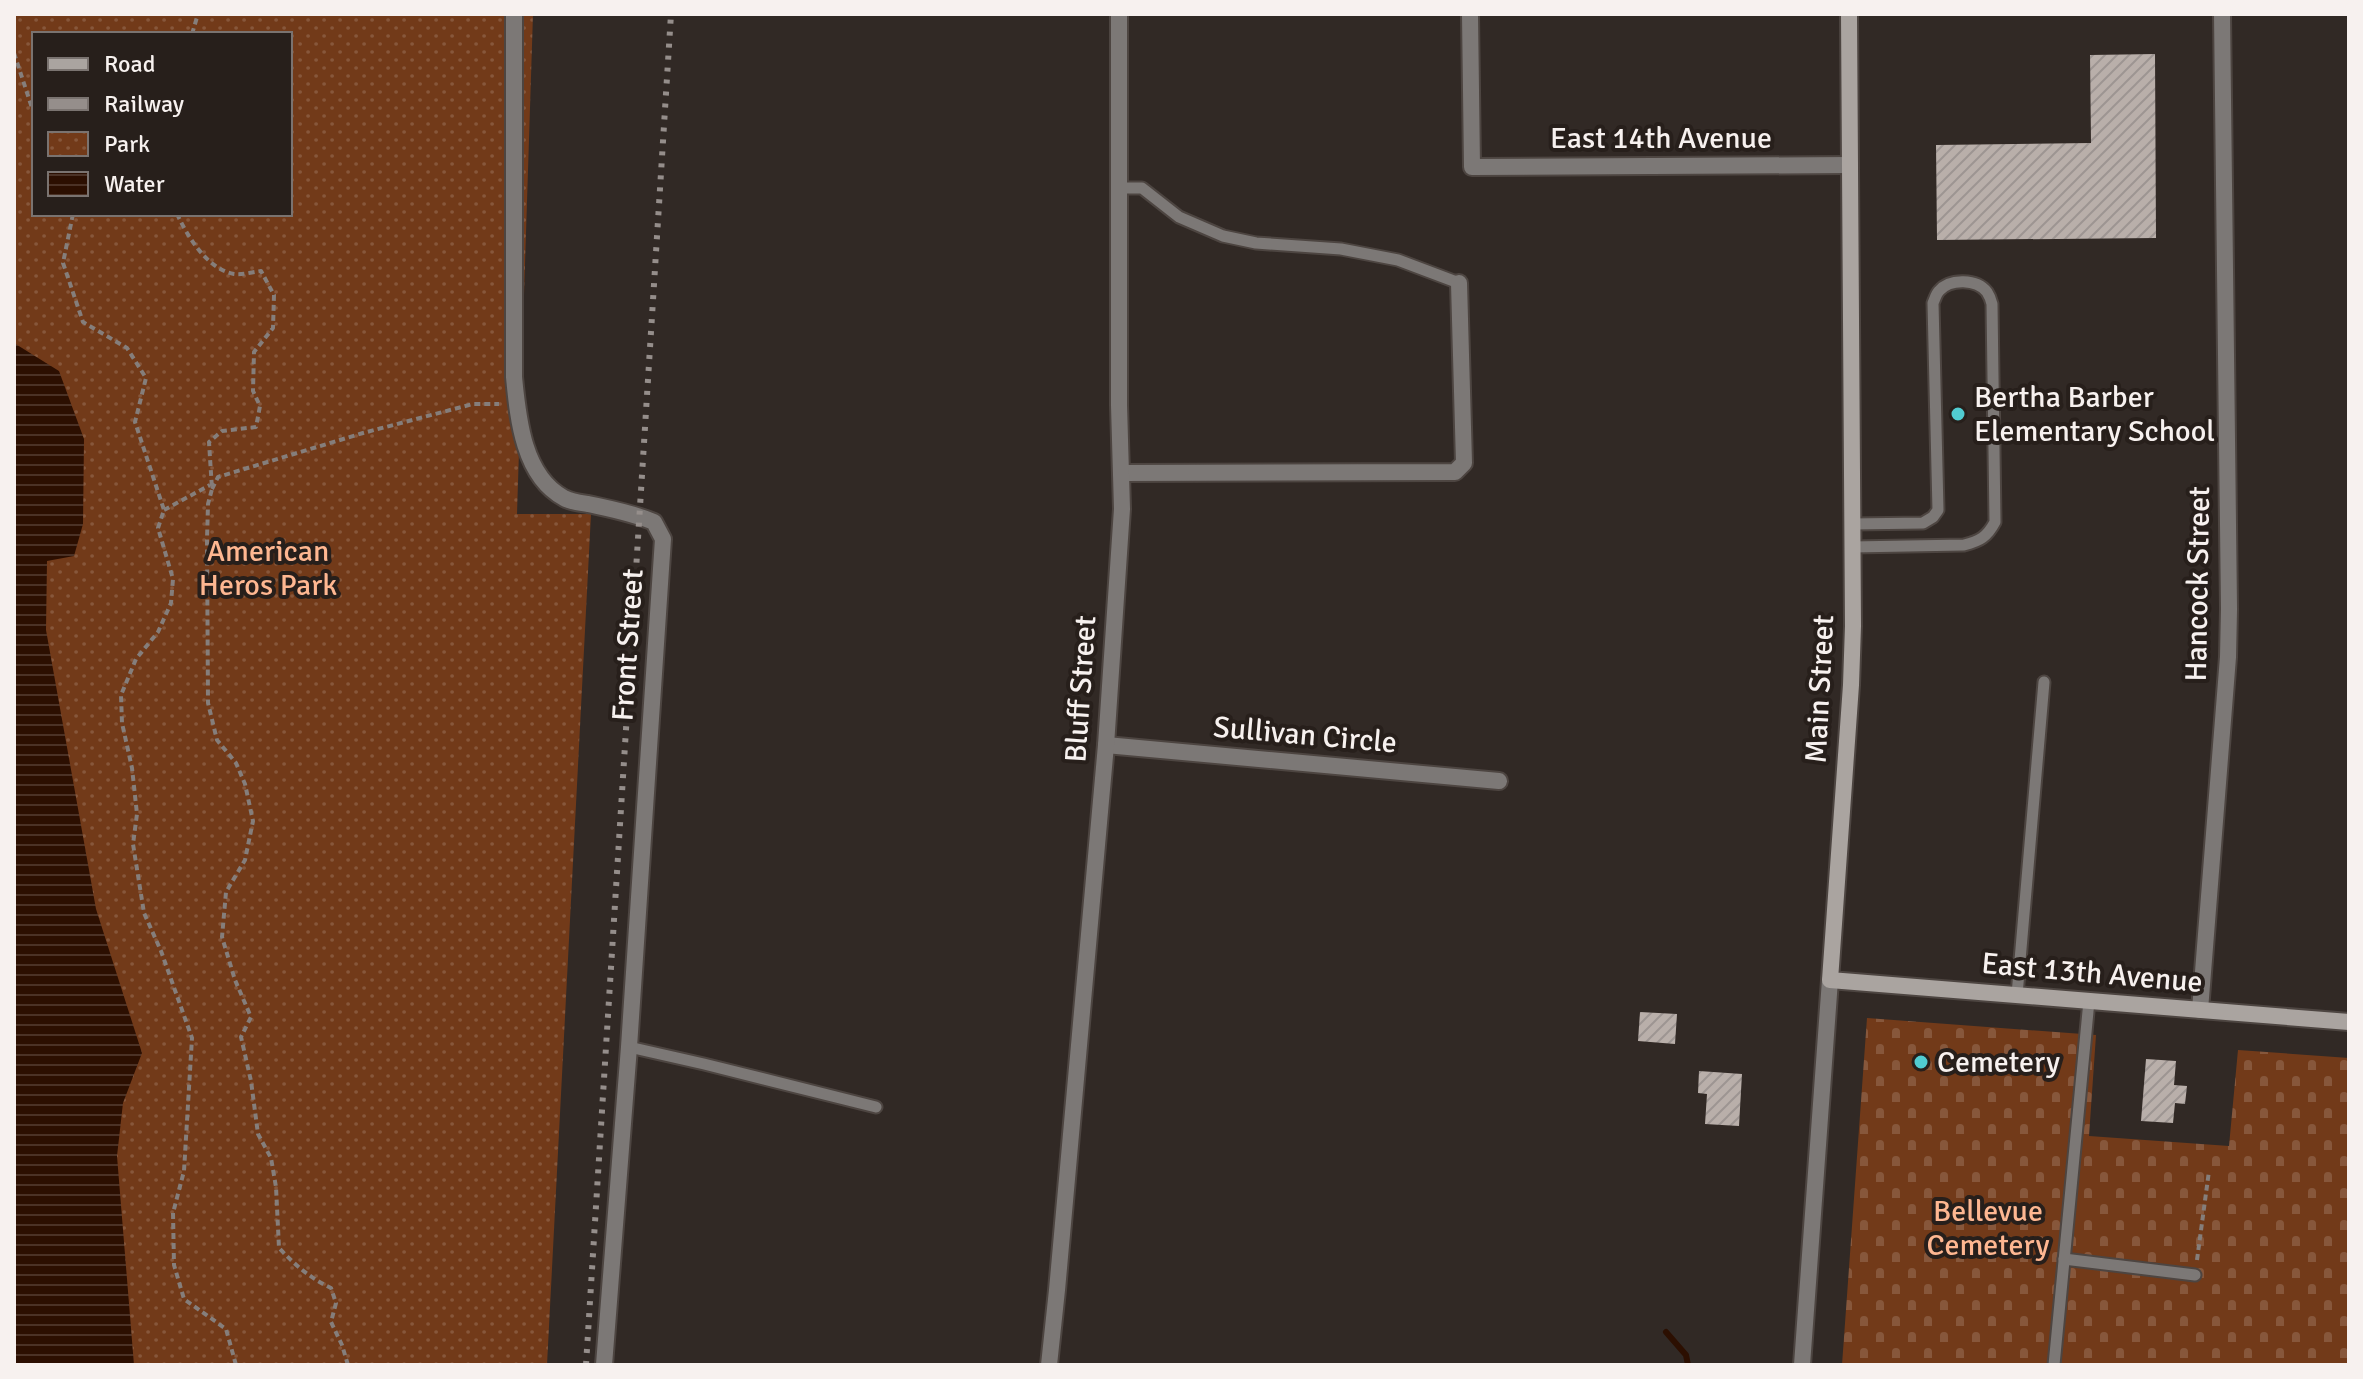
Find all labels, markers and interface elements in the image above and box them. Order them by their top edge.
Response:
legend [32,32,292,216]
text: Road [104,49,155,79]
text: Railway [104,89,184,119]
street label: East 14th Avenue [1550,120,1772,157]
text: Park [104,129,150,159]
text: Water [104,169,165,199]
place label: Bertha Barber Elementary School [1974,379,2215,450]
marker: Bertha Barber Elementary School [1949,405,1967,423]
street label: Hancock Street [2178,486,2218,682]
park label: American Heros Park [199,533,337,604]
street label: Front Street [604,568,652,722]
street label: Bluff Street [1057,614,1105,764]
street label: Main Street [1798,614,1842,764]
street label: Sullivan Circle [1212,709,1398,761]
street label: East 13th Avenue [1980,945,2204,1001]
place label: Cemetery [1937,1044,2060,1081]
marker: Cemetery [1912,1053,1930,1071]
park label: Bellevue Cemetery [1927,1193,2049,1264]

